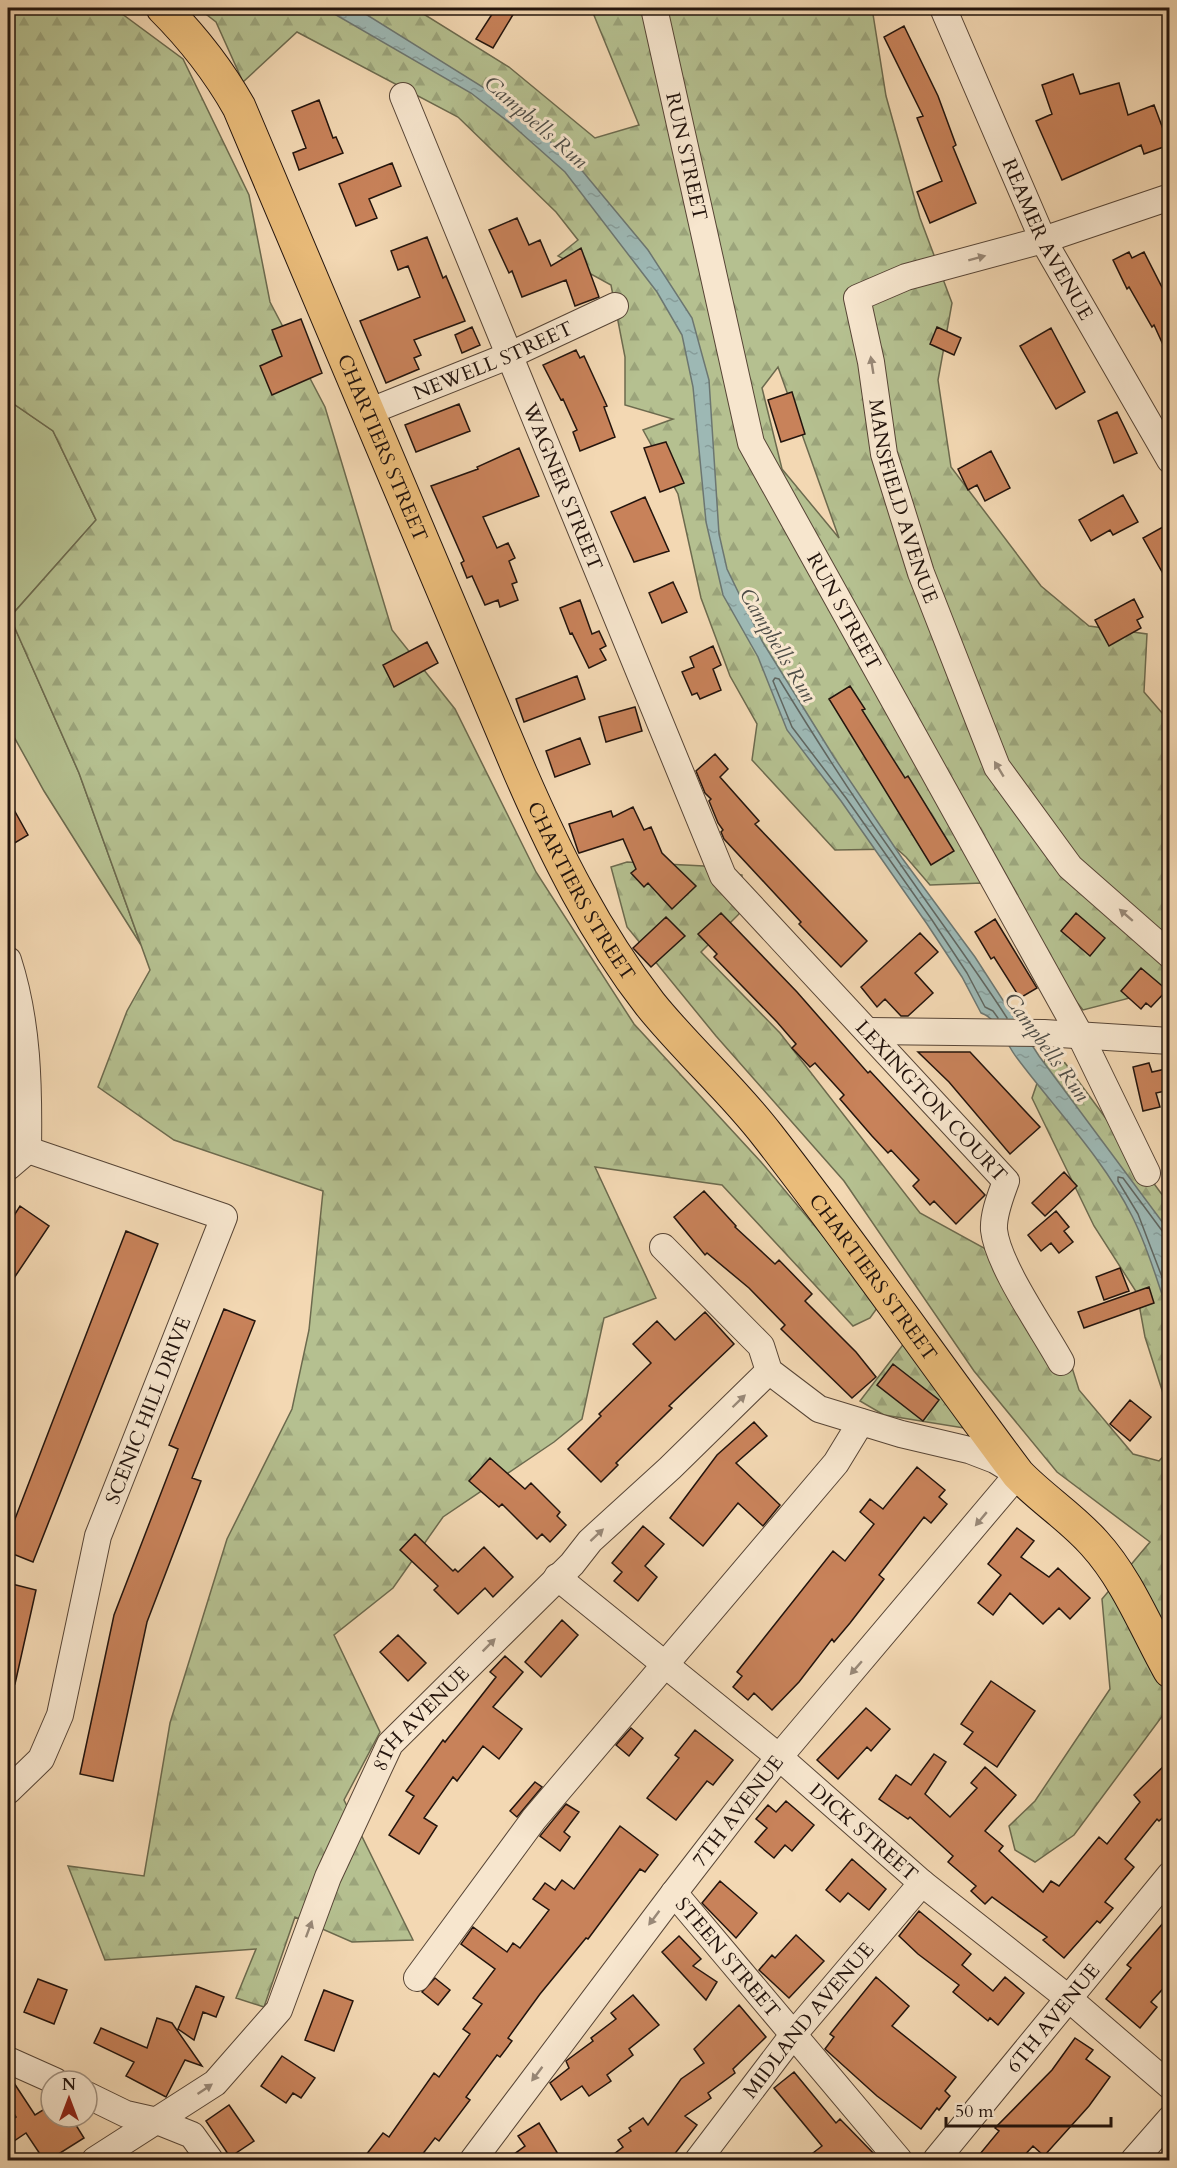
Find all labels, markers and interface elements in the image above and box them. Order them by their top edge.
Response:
water label: Campbells Run [478,69,594,176]
street label: RUN STREET [659,90,714,223]
street label: REAMER AVENUE [995,154,1099,325]
one-way arrow [968,252,986,262]
street label: NEWELL STREET [409,314,578,407]
street label: CHARTIERS STREET [331,350,434,546]
one-way arrow [867,355,876,374]
street label: MANSFIELD AVENUE [862,397,945,607]
street label: WAGNER STREET [516,398,609,575]
street label: RUN STREET [800,548,888,675]
water label: Campbells Run [732,583,824,708]
one-way arrow [994,761,1005,777]
street label: CHARTIERS STREET [521,797,642,986]
one-way arrow [1119,908,1134,922]
water label: Campbells Run [997,987,1097,1108]
street label: LEXINGTON COURT [849,1015,1014,1188]
street label: CHARTIERS STREET [803,1188,944,1367]
street label: SCENIC HILL DRIVE [99,1313,197,1508]
one-way arrow [731,1395,745,1409]
one-way arrow [975,1511,988,1526]
one-way arrow [589,1528,604,1542]
one-way arrow [481,1638,495,1652]
street label: 8TH AVENUE [366,1660,475,1775]
one-way arrow [850,1660,863,1675]
street label: 7TH AVENUE [686,1750,789,1872]
street label: DICK STREET [803,1777,924,1888]
street label: STEEN STREET [669,1892,787,2024]
one-way arrow [649,1911,661,1926]
one-way arrow [305,1920,314,1938]
street label: MIDLAND AVENUE [737,1937,880,2104]
street label: 6TH AVENUE [1000,1958,1106,2078]
one-way arrow [532,2067,544,2082]
north arrow [39,2069,99,2129]
text: N [62,2074,76,2096]
one-way arrow [197,2083,213,2095]
scale bar [946,2090,1111,2128]
text: 50 m [955,2099,994,2124]

